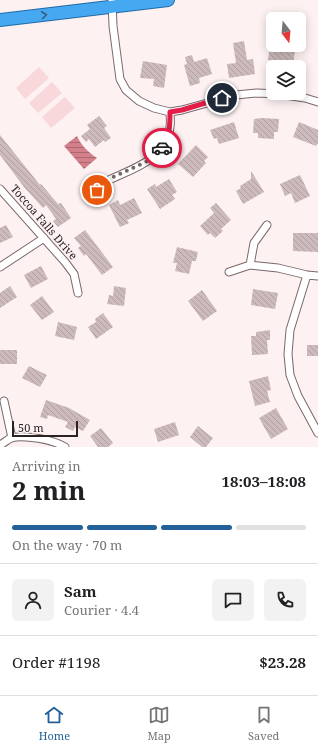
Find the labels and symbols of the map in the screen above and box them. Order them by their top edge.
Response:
one-way arrow [41,11,47,20]
north arrow [266,12,306,52]
pin [205,81,239,115]
courier [142,128,182,168]
pin [80,173,114,207]
street label: Toccoa Falls Drive [8,181,81,262]
scale bar [12,419,78,438]

